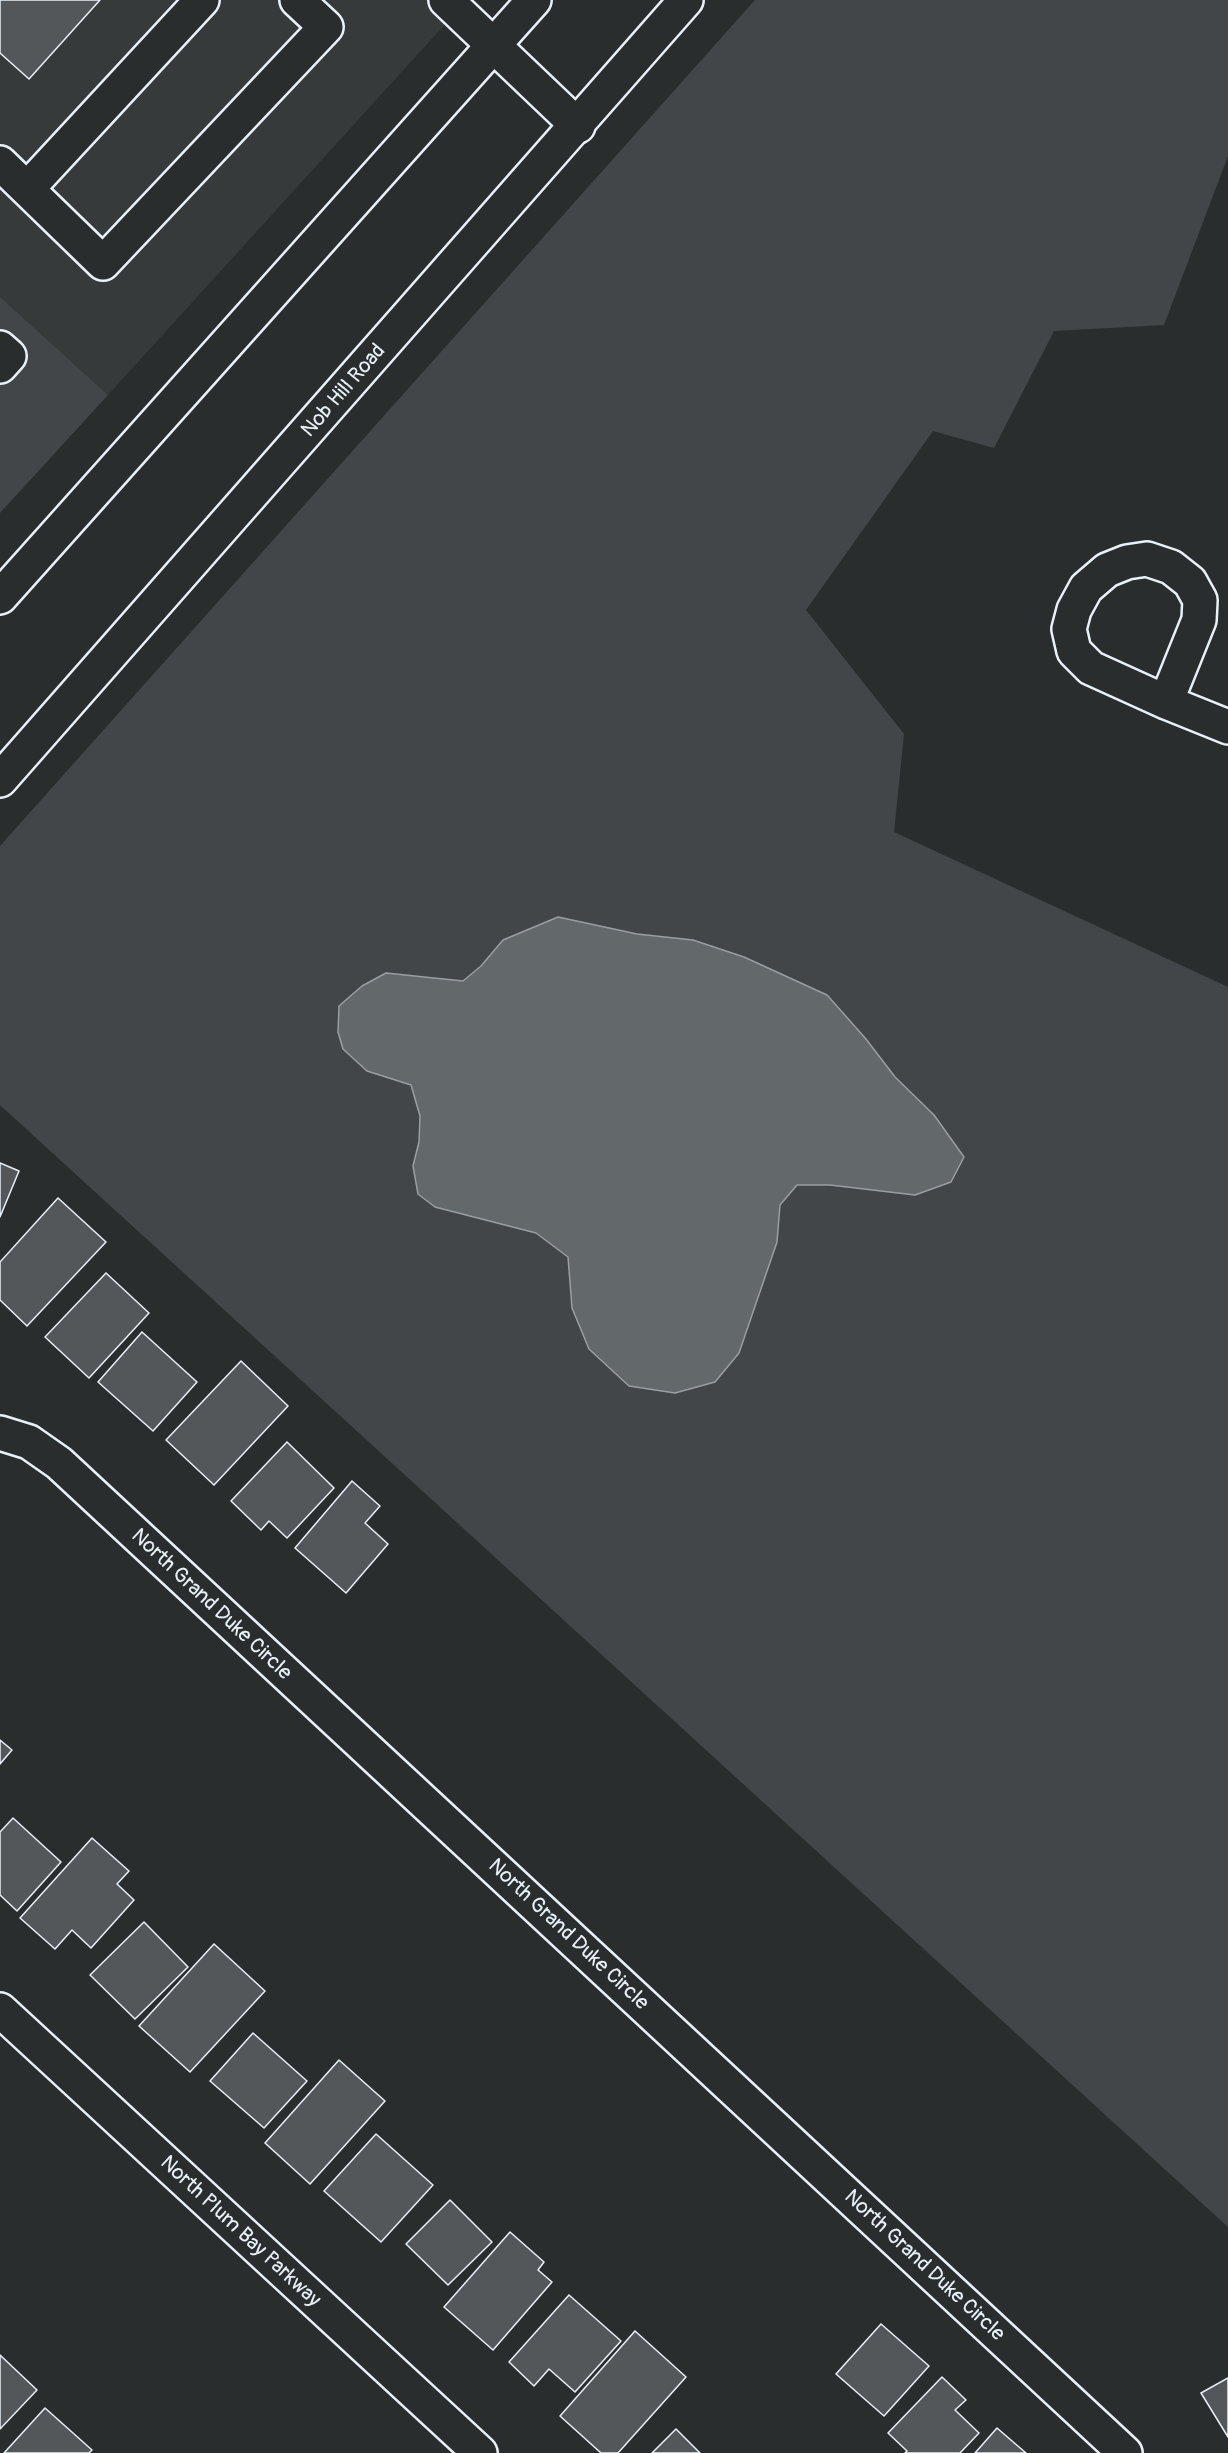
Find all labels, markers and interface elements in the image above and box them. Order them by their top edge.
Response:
street label: Nob Hill Road [297,339,391,443]
street label: North Grand Duke Circle [125,1524,297,1686]
street label: North Grand Duke Circle [482,1854,654,2016]
street label: North Plum Bay Parkway [154,2151,326,2313]
street label: North Grand Duke Circle [838,2185,1010,2347]

